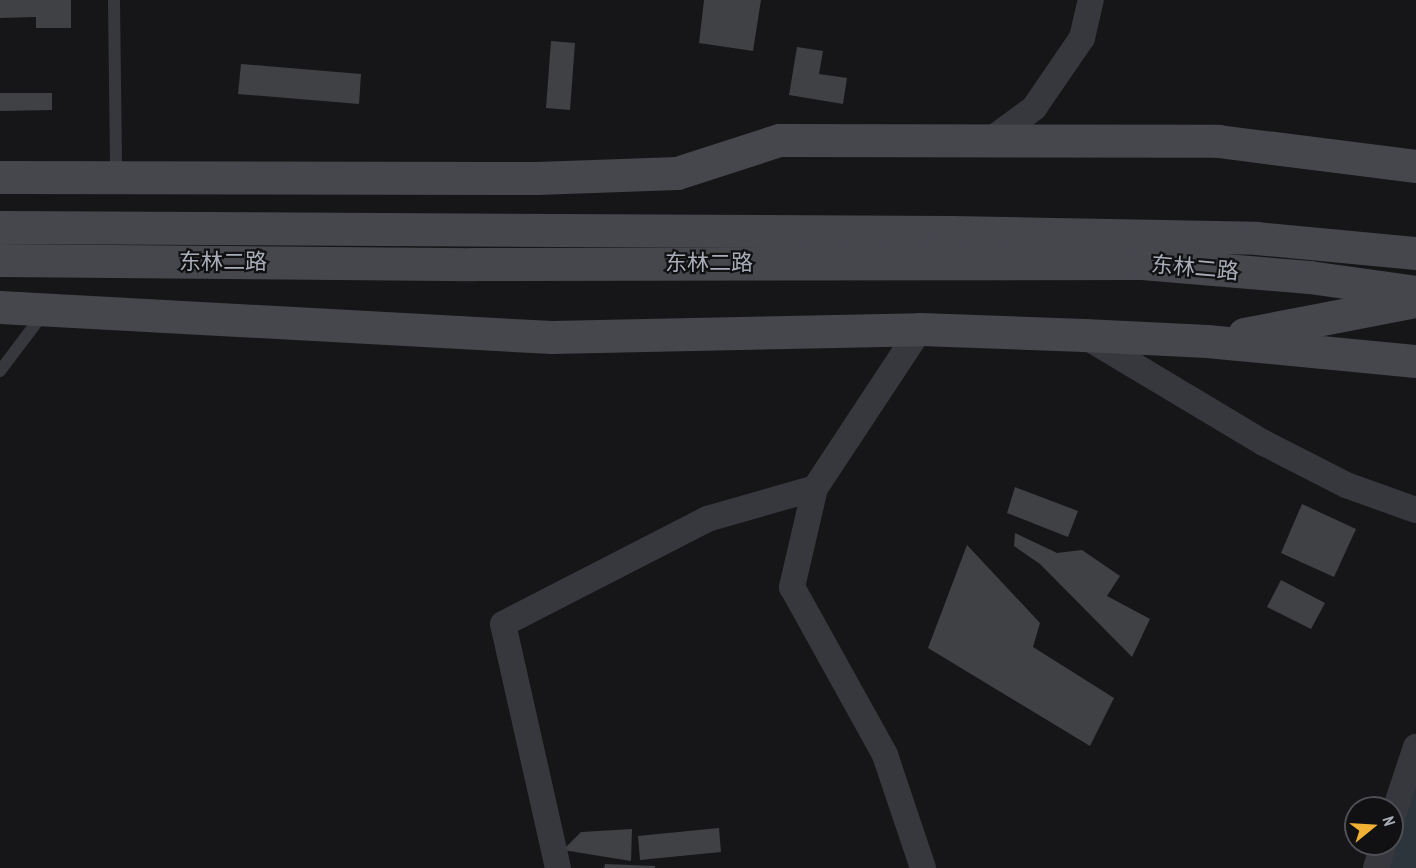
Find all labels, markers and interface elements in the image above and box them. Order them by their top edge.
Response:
street label: 东林二路 [179,249,267,275]
street label: 东林二路 [665,250,753,276]
street label: 东林二路 [1150,251,1240,285]
north arrow [1344,796,1404,856]
text: N [1378,814,1400,828]

